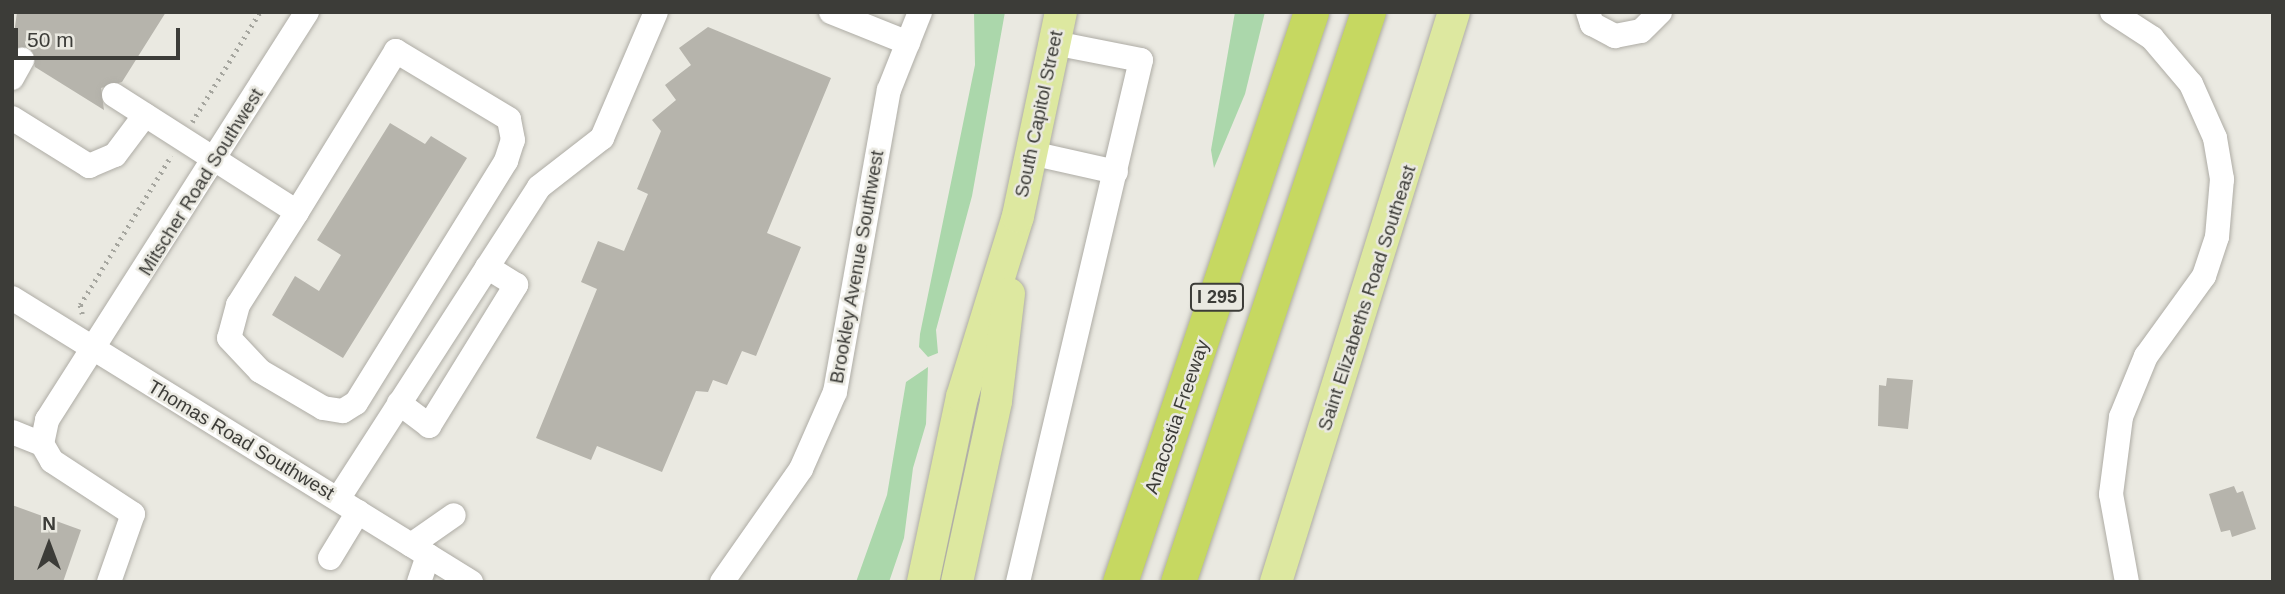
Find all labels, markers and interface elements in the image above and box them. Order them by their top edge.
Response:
scale bar [18,14,184,58]
text: 50 m [27,28,74,51]
street label: South Capitol Street [1010,28,1068,200]
street label: Mitscher Road Southwest [134,84,268,280]
street label: Brookley Avenue Southwest [825,148,889,386]
street label: Saint Elizabeths Road Southeast [1313,162,1421,434]
road number: I 295 [1189,282,1245,312]
street label: Anacostia Freeway [1140,337,1214,497]
street label: Thomas Road Southwest [144,375,338,505]
north arrow [14,510,84,580]
text: N [42,513,56,534]

